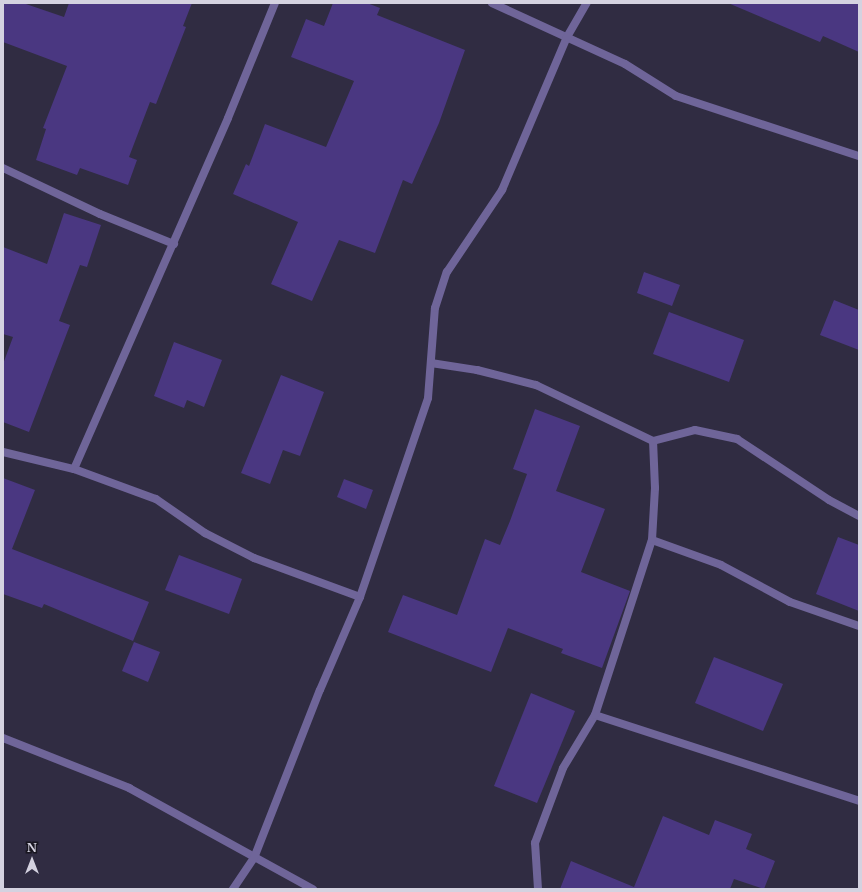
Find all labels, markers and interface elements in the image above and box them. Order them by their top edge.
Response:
north arrow [12,840,52,880]
text: N [27,841,37,855]

